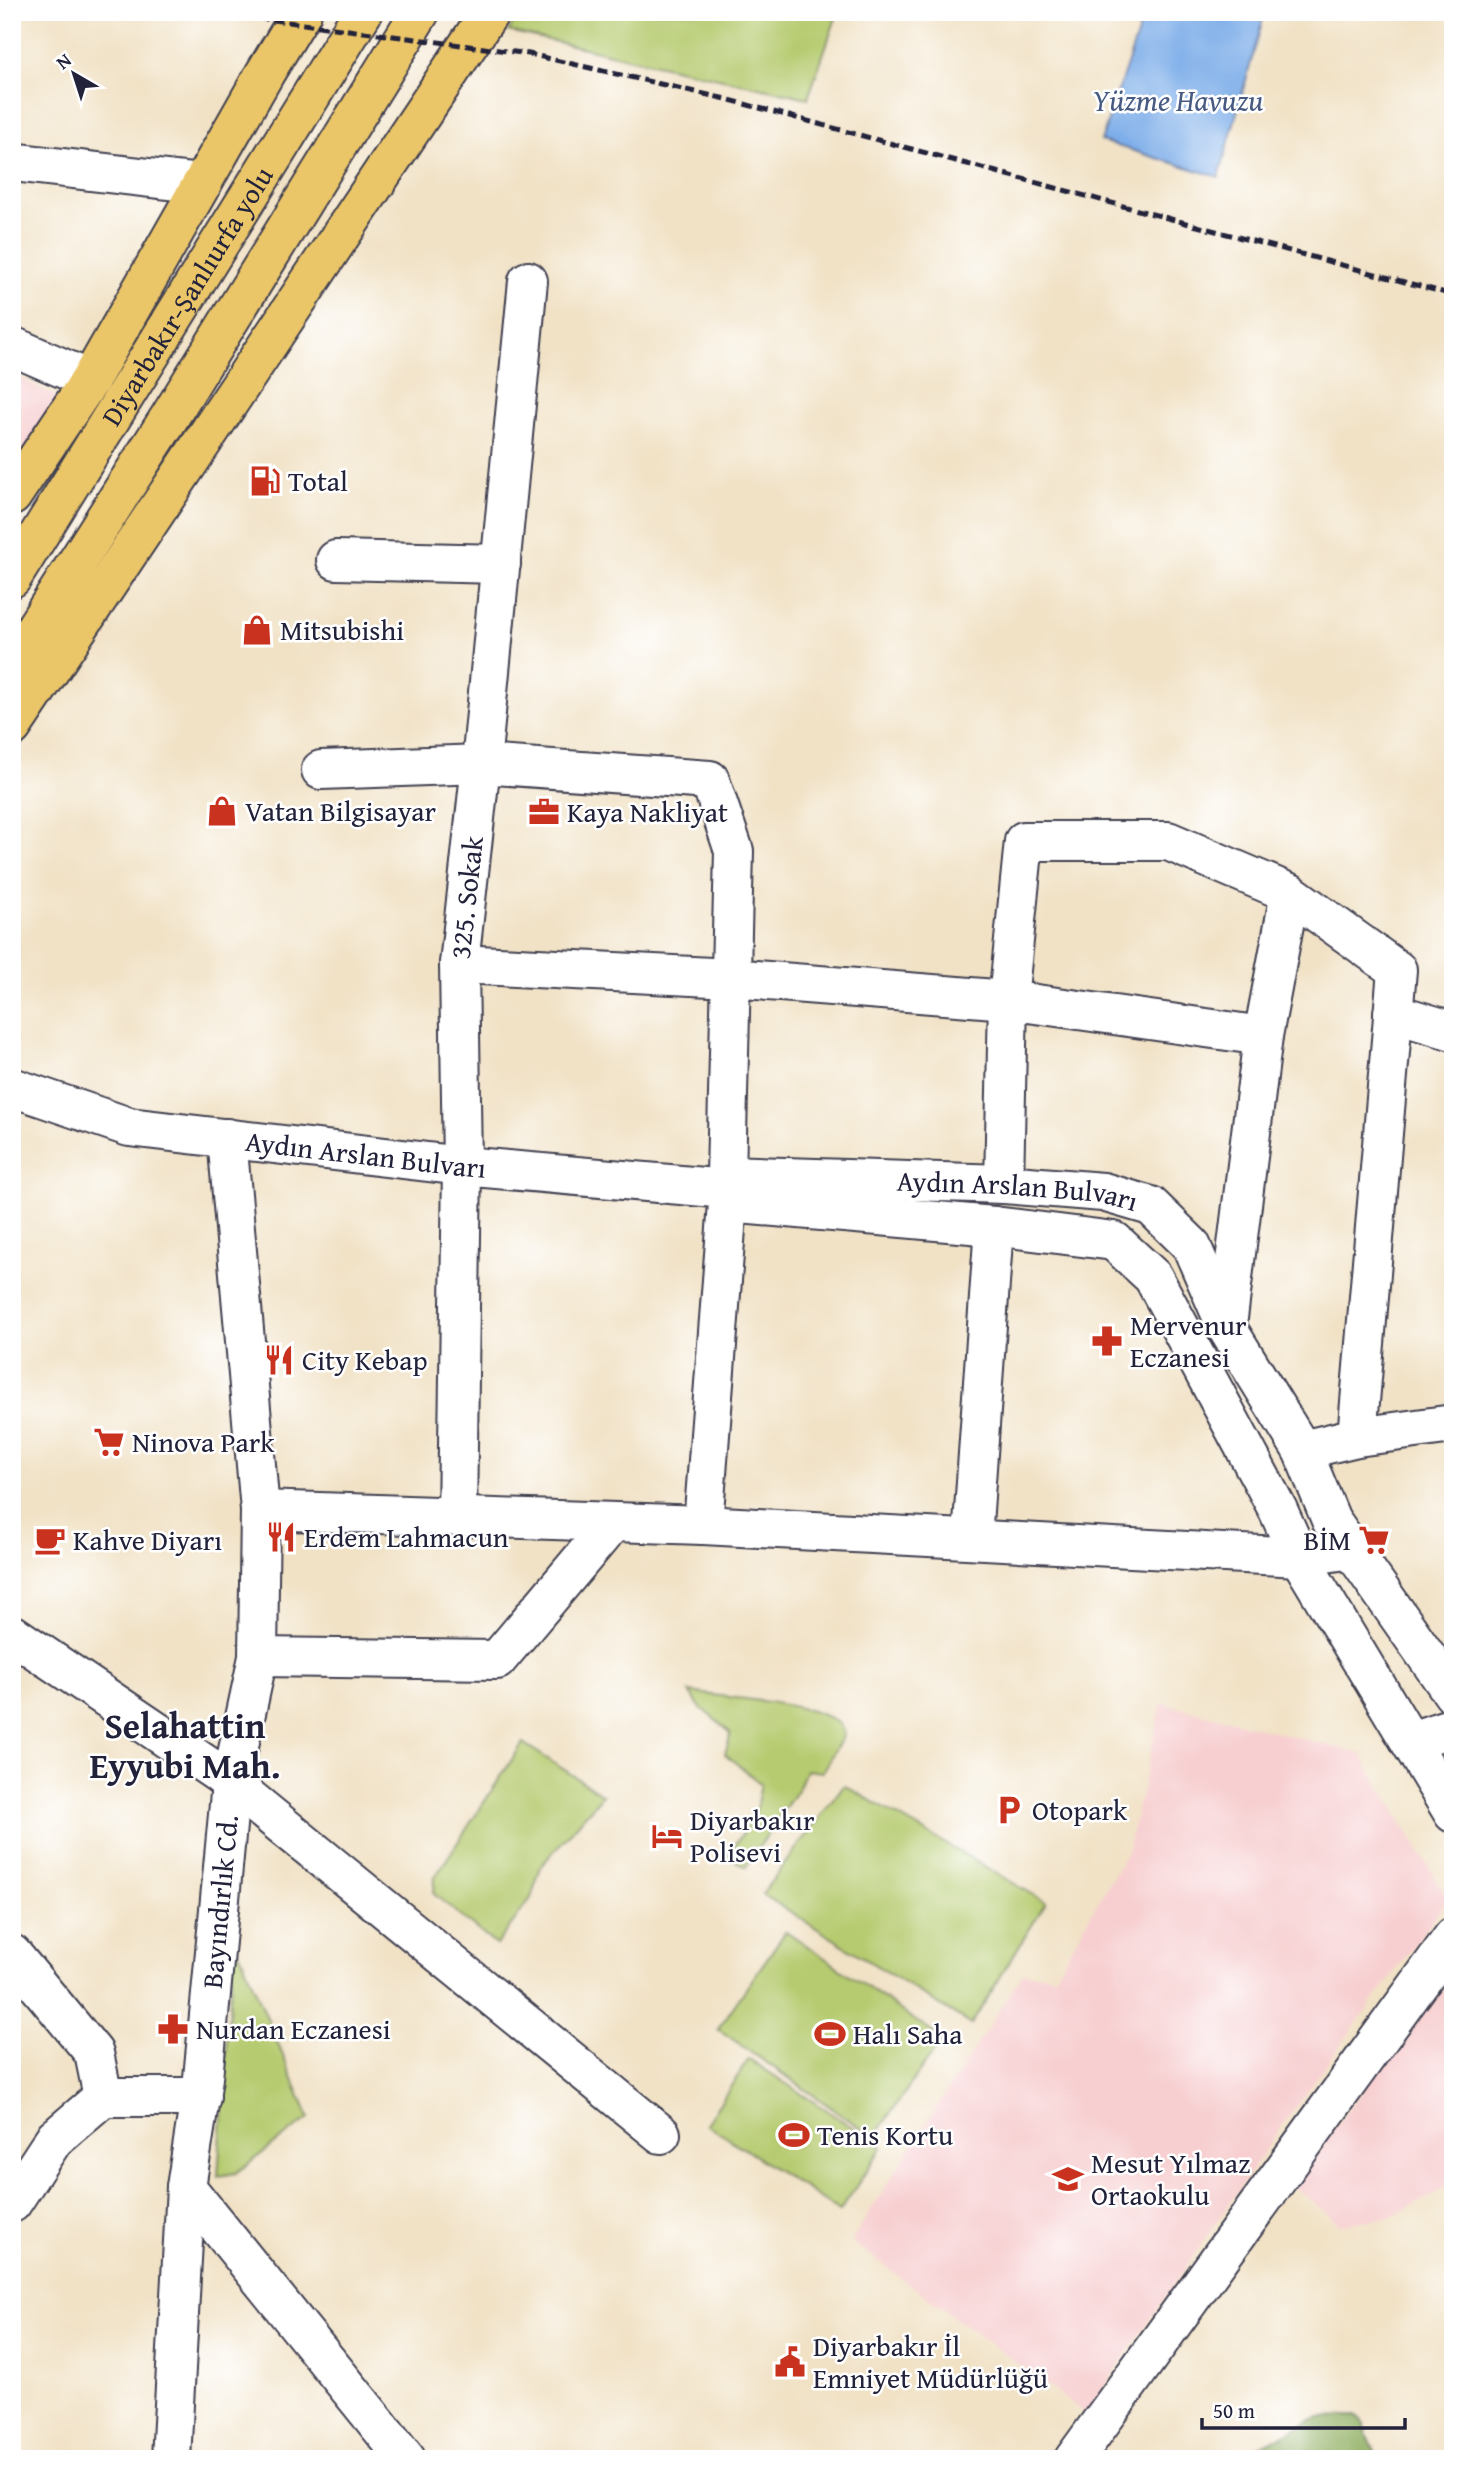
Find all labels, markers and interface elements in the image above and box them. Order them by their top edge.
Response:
north arrow [38,38,108,108]
text: N [50,46,77,76]
water label: Yüzme Havuzu [1092,78,1264,122]
street label: Diyarbakır-Şanlıurfa yolu [90,158,283,433]
place label: Total [288,460,348,501]
fuel station icon: Total [248,464,282,498]
place label: Mitsubishi [280,609,404,650]
shop icon: Mitsubishi [240,613,274,647]
place label: Vatan Bilgisayar [245,790,436,831]
place label: Kaya Nakliyat [567,791,728,832]
shop icon: Vatan Bilgisayar [205,794,239,828]
office icon: Kaya Nakliyat [527,795,561,829]
street label: 325. Sokak [439,833,493,961]
street label: Aydın Arslan Bulvarı [243,1120,488,1188]
street label: Aydın Arslan Bulvarı [896,1160,1143,1221]
place label: Mervenur Eczanesi [1130,1304,1247,1377]
pharmacy icon: Mervenur Eczanesi [1090,1324,1124,1358]
place label: City Kebap [302,1339,428,1380]
restaurant icon: City Kebap [262,1343,296,1377]
place label: Ninova Park [132,1421,275,1462]
supermarket icon: Ninova Park [92,1425,126,1459]
place label: Erdem Lahmacun [304,1516,509,1557]
place label: Kahve Diyarı [73,1519,222,1560]
place label: BİM [1304,1519,1351,1560]
restaurant icon: Erdem Lahmacun [264,1520,298,1554]
cafe icon: Kahve Diyarı [33,1523,67,1557]
supermarket icon: BİM [1357,1523,1391,1557]
district label: Selahattin Eyyubi Mah. [89,1700,281,1791]
place label: Otopark [1032,1789,1128,1830]
parking icon: Otopark [992,1793,1026,1827]
place label: Diyarbakır Polisevi [690,1799,815,1872]
street label: Bayındırlık Cd. [191,1813,248,1990]
hotel icon: Diyarbakır Polisevi [650,1819,684,1853]
place label: Nurdan Eczanesi [196,2008,391,2049]
pharmacy icon: Nurdan Eczanesi [156,2012,190,2046]
place label: Halı Saha [853,2013,963,2054]
sports icon: Halı Saha [813,2017,847,2051]
place label: Tenis Kortu [817,2114,953,2155]
sports icon: Tenis Kortu [777,2118,811,2152]
place label: Mesut Yılmaz Ortaokulu [1091,2142,1250,2215]
school or university icon: Mesut Yılmaz Ortaokulu [1051,2162,1085,2196]
place label: Diyarbakır İl Emniyet Müdürlüğü [813,2325,1048,2398]
public building icon: Diyarbakır İl Emniyet Müdürlüğü [773,2345,807,2379]
scale bar [1202,2387,1406,2431]
text: 50 m [1213,2395,1255,2426]

